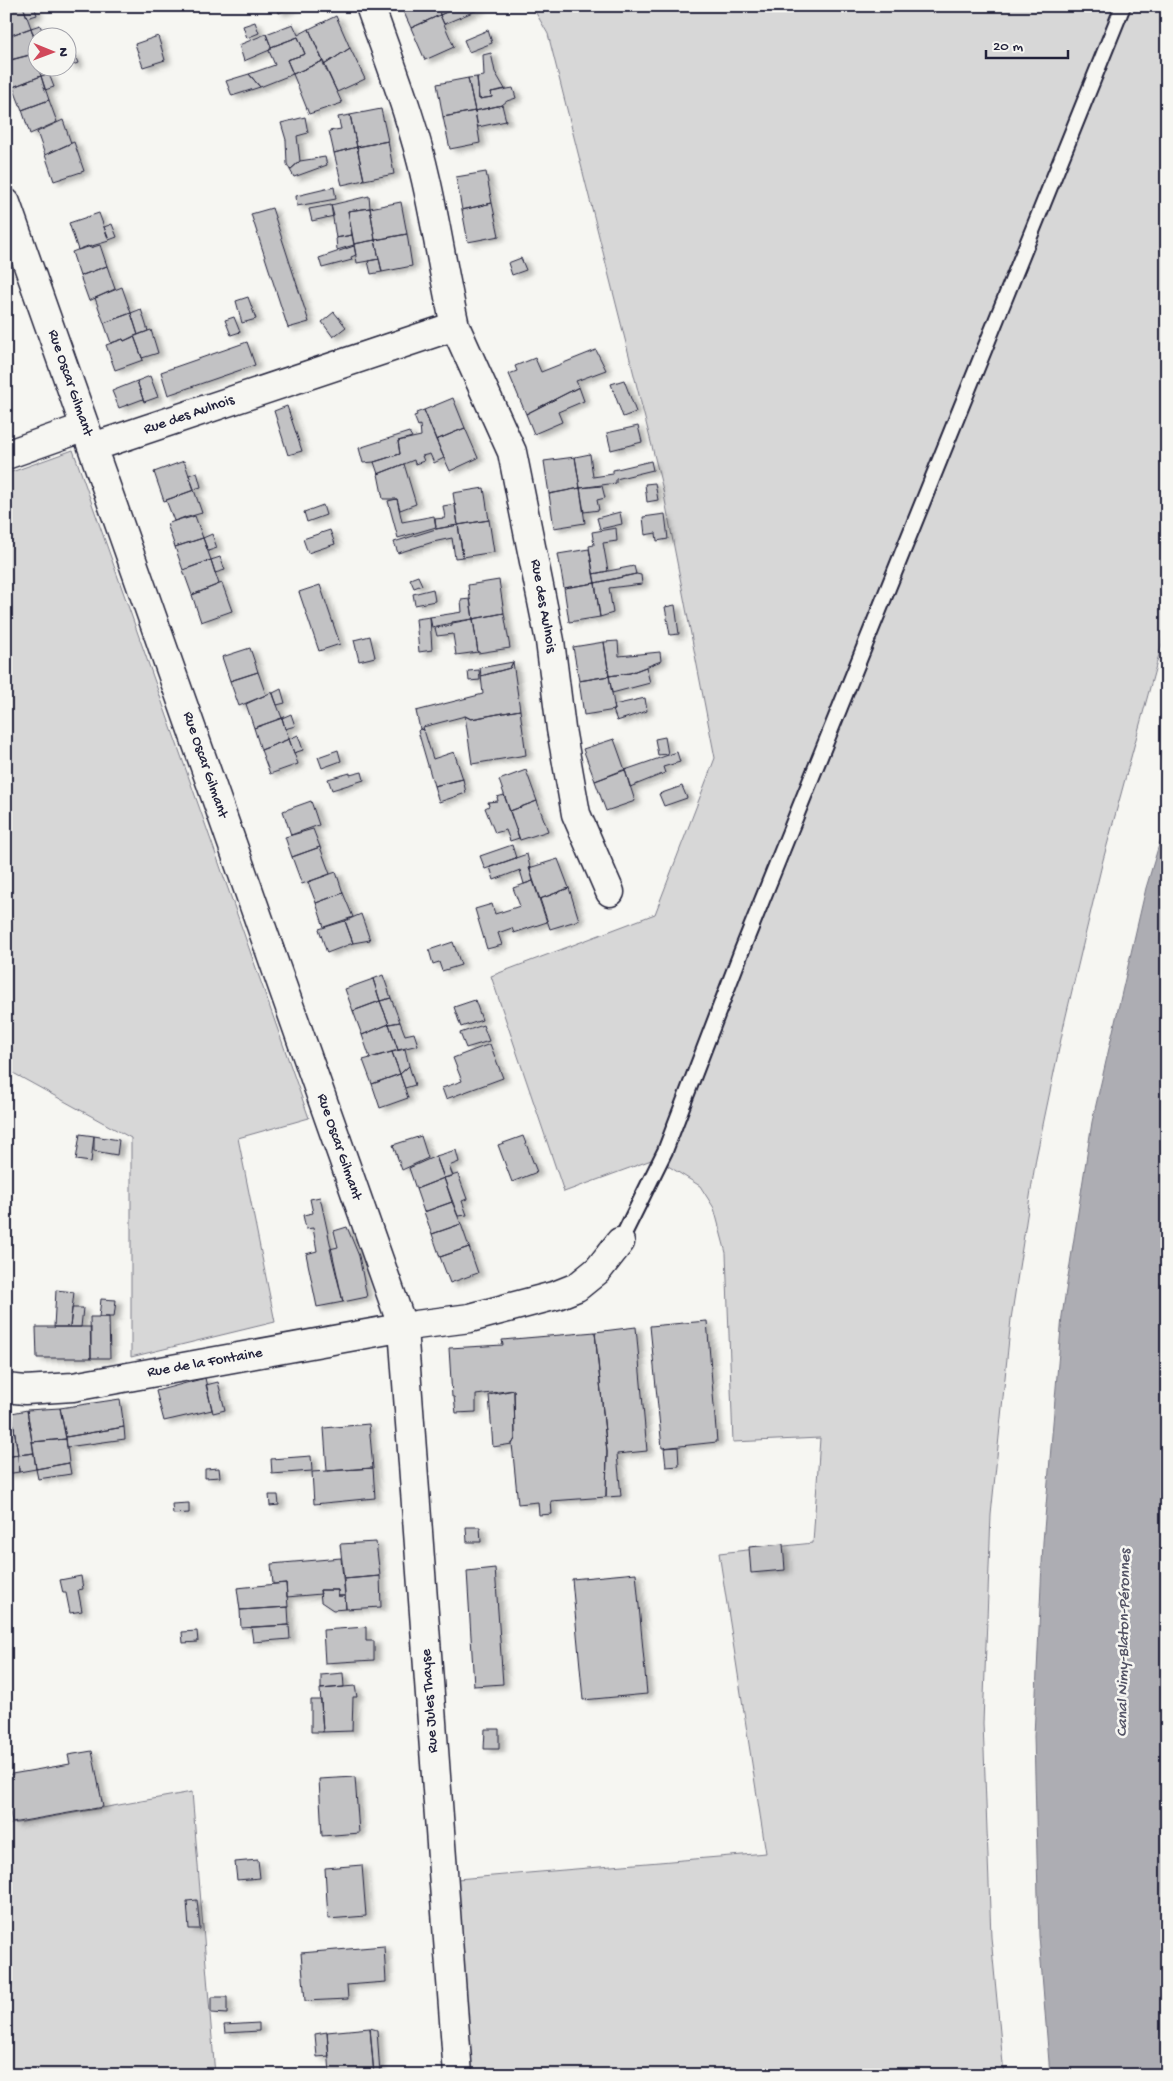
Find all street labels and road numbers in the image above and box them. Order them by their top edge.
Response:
street label: Rue Oscar Gilmant [43,327,97,440]
street label: Rue des Aulnois [141,391,237,439]
street label: Rue des Aulnois [526,558,560,655]
street label: Rue Oscar Gilmant [178,709,232,822]
street label: Rue Oscar Gilmant [312,1091,366,1204]
street label: Rue de la Fontaine [146,1344,264,1382]
street label: Rue Jules Thayse [417,1648,443,1754]

